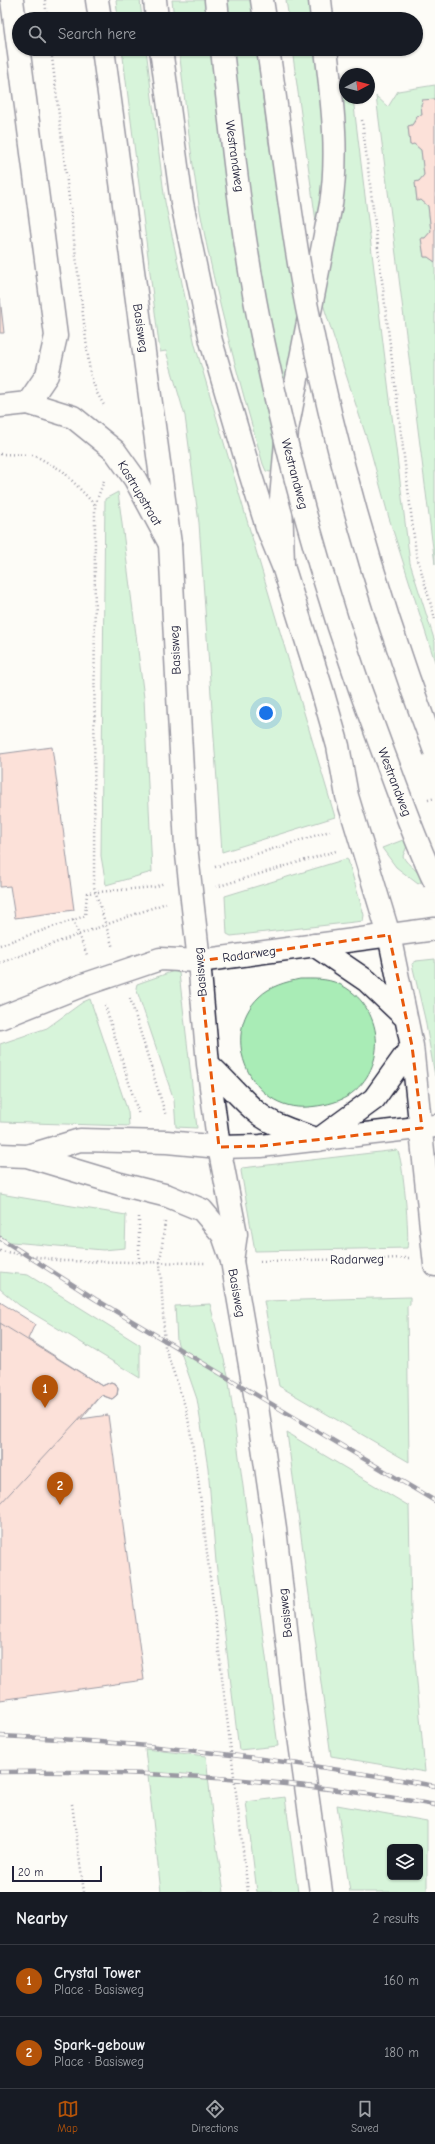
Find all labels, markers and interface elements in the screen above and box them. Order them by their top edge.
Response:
search box [12,12,423,56]
icon: search [26,23,48,45]
text: Search here [58,25,136,43]
north arrow [339,68,375,104]
street label: Westrandweg [223,119,247,193]
street label: Basisweg [130,302,152,354]
street label: Westrandweg [278,437,312,511]
street label: Kastrupstraat [115,458,166,529]
street label: Basisweg [166,625,184,675]
your location [256,703,276,723]
street label: Westrandweg [375,745,415,819]
street label: Radarweg [221,943,277,965]
street label: Basisweg [190,947,210,997]
street label: Radarweg [330,1251,384,1267]
street label: Basisweg [225,1267,249,1319]
pin: 1 [32,1375,58,1408]
pin: 2 [47,1472,73,1505]
street label: Basisweg [275,1588,295,1638]
map controls [387,1844,423,1880]
button: layers [387,1844,423,1880]
scale bar [12,1864,102,1883]
text: 20 m [18,1866,43,1879]
text: Nearby [16,1909,67,1928]
text: 2 results [372,1911,419,1926]
text: Crystal Tower [54,1964,141,1982]
text: 1 [26,1973,32,1988]
text: 160 m [384,1973,419,1988]
text: Place · Basisweg [54,1982,144,1997]
text: Spark-gebouw [54,2036,145,2054]
text: 2 [26,2045,32,2060]
text: 180 m [384,2045,419,2060]
text: Place · Basisweg [54,2054,144,2069]
tab: Map [57,2098,79,2135]
tab: Directions [192,2098,238,2135]
tab: Saved [351,2098,378,2135]

